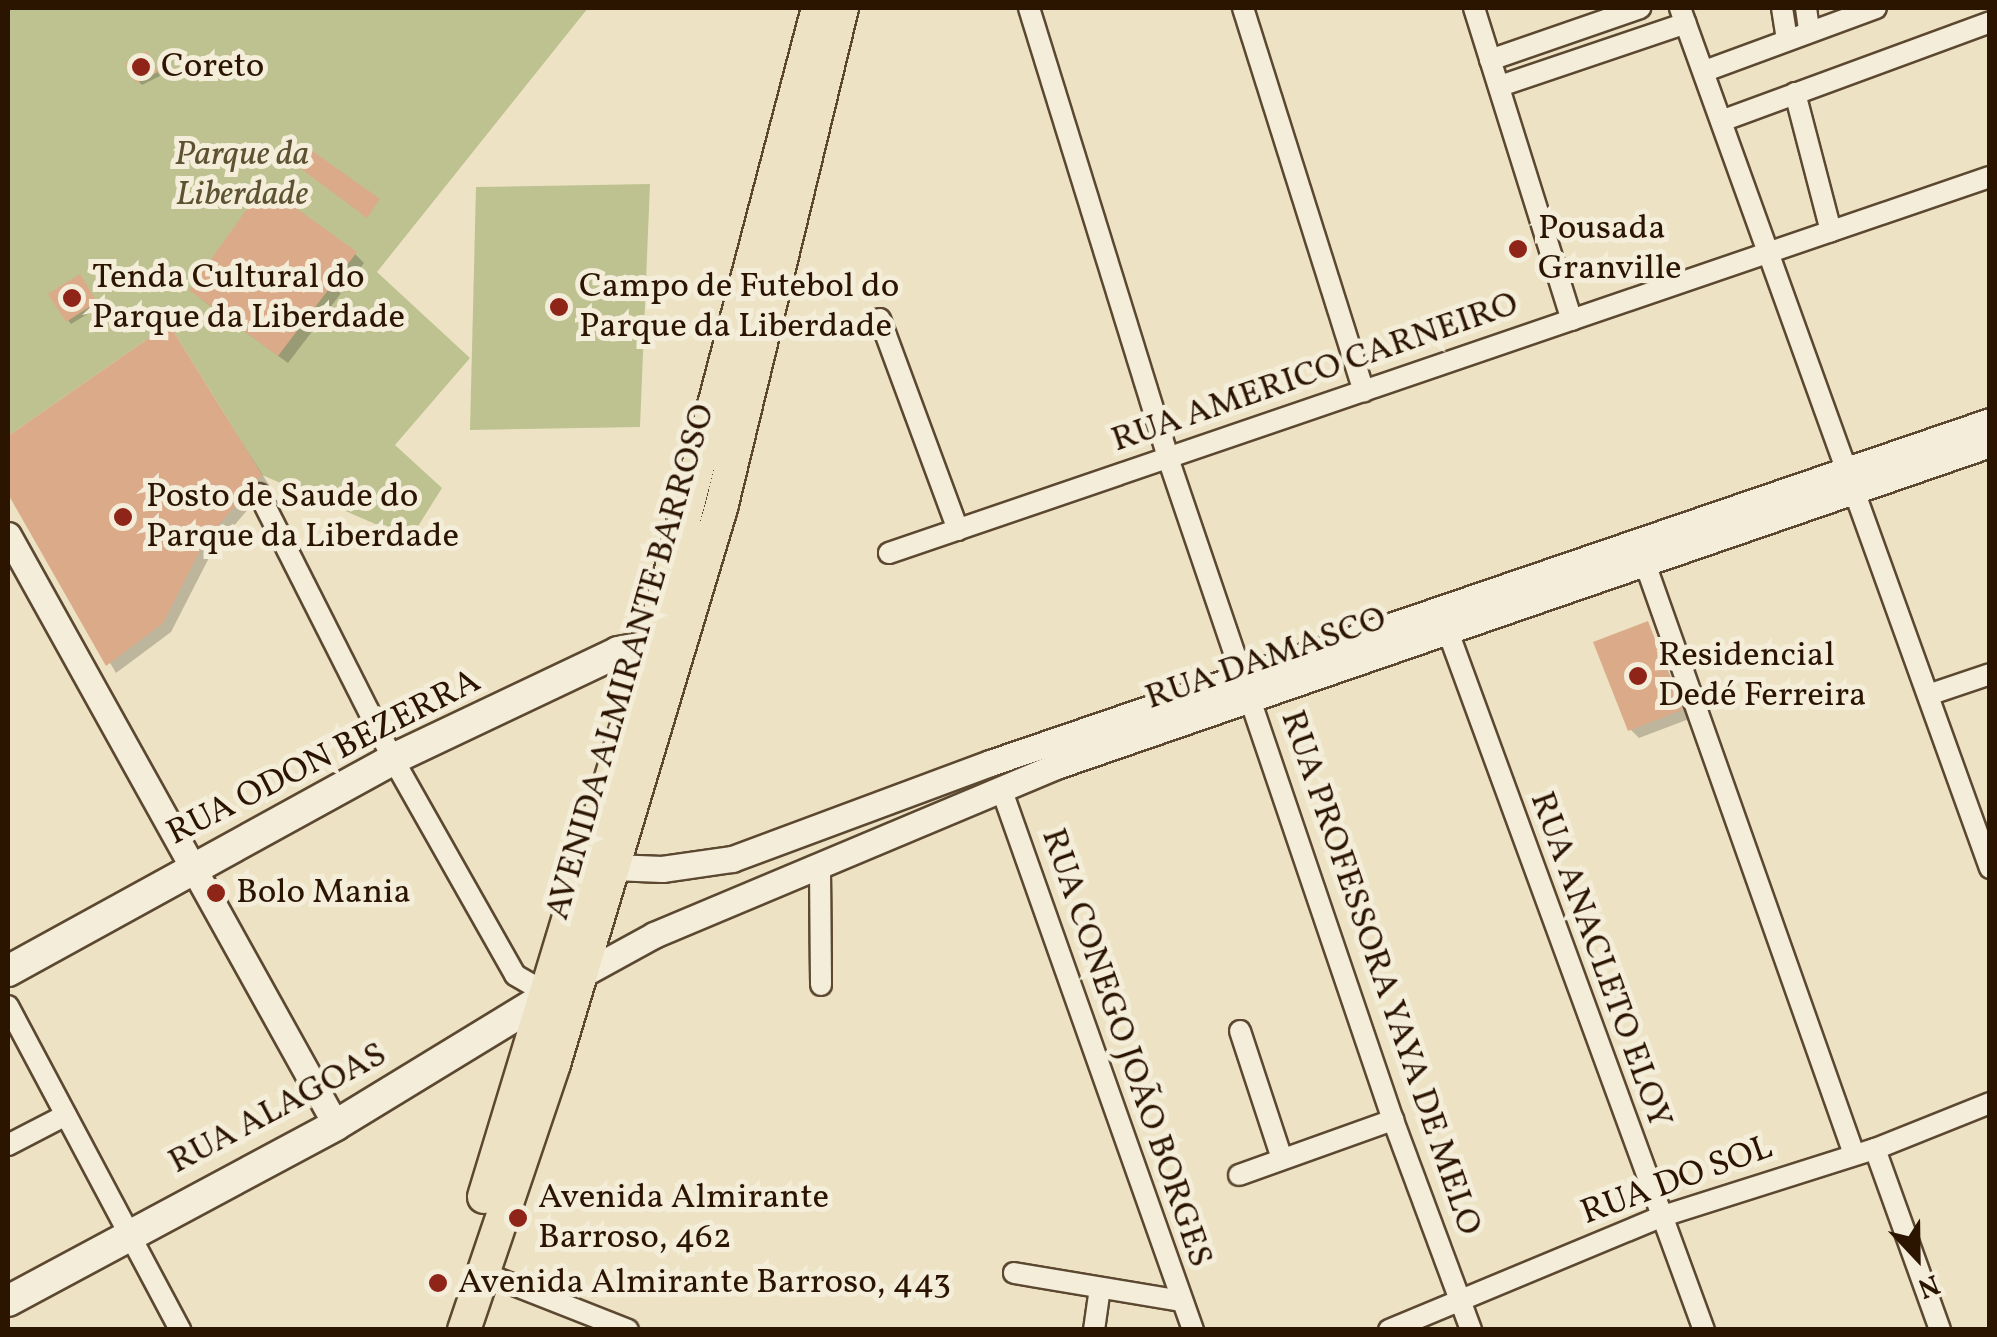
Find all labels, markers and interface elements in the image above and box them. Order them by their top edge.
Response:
place label: Coreto [161,46,264,88]
marker: Coreto [130,56,152,78]
park label: Parque da Liberdade [175,134,309,216]
place label: Pousada Granville [1538,208,1682,290]
marker: Pousada Granville [1507,238,1529,260]
place label: Tenda Cultural do Parque da Liberdade [92,257,405,339]
place label: Campo de Futebol do Parque da Liberdade [579,266,899,348]
street label: RUA AMERICO CARNEIRO [1106,284,1524,462]
marker: Tenda Cultural do Parque da Liberdade [61,287,83,309]
marker: Campo de Futebol do Parque da Liberdade [548,296,570,318]
street label: AVENIDA ALMIRANTE BARROSO [537,399,725,925]
place label: Posto de Saude do Parque da Liberdade [146,476,459,558]
marker: Posto de Saude do Parque da Liberdade [110,504,136,530]
street label: RUA DAMASCO [1140,598,1392,720]
place label: Residencial Dedé Ferreira [1658,635,1866,717]
street label: RUA ODON BEZERRA [160,661,488,855]
marker: Residencial Dedé Ferreira [1627,665,1649,687]
street label: RUA PROFESSORA YAYA DE MELO [1270,705,1490,1241]
street label: RUA ANACLETO ELOY [1520,786,1680,1134]
street label: RUA CONEGO JOÃO BORGES [1031,823,1221,1273]
place label: Bolo Mania [236,872,411,914]
marker: Bolo Mania [205,882,227,904]
street label: RUA ALAGOAS [162,1034,394,1184]
street label: RUA DO SOL [1576,1127,1778,1235]
place label: Avenida Almirante Barroso, 462 [538,1177,829,1259]
marker: Avenida Almirante Barroso, 462 [507,1207,529,1229]
north arrow [1867,1207,1967,1307]
place label: Avenida Almirante Barroso, 443 [458,1262,951,1304]
text: N [1912,1263,1945,1307]
marker: Avenida Almirante Barroso, 443 [427,1272,449,1294]

